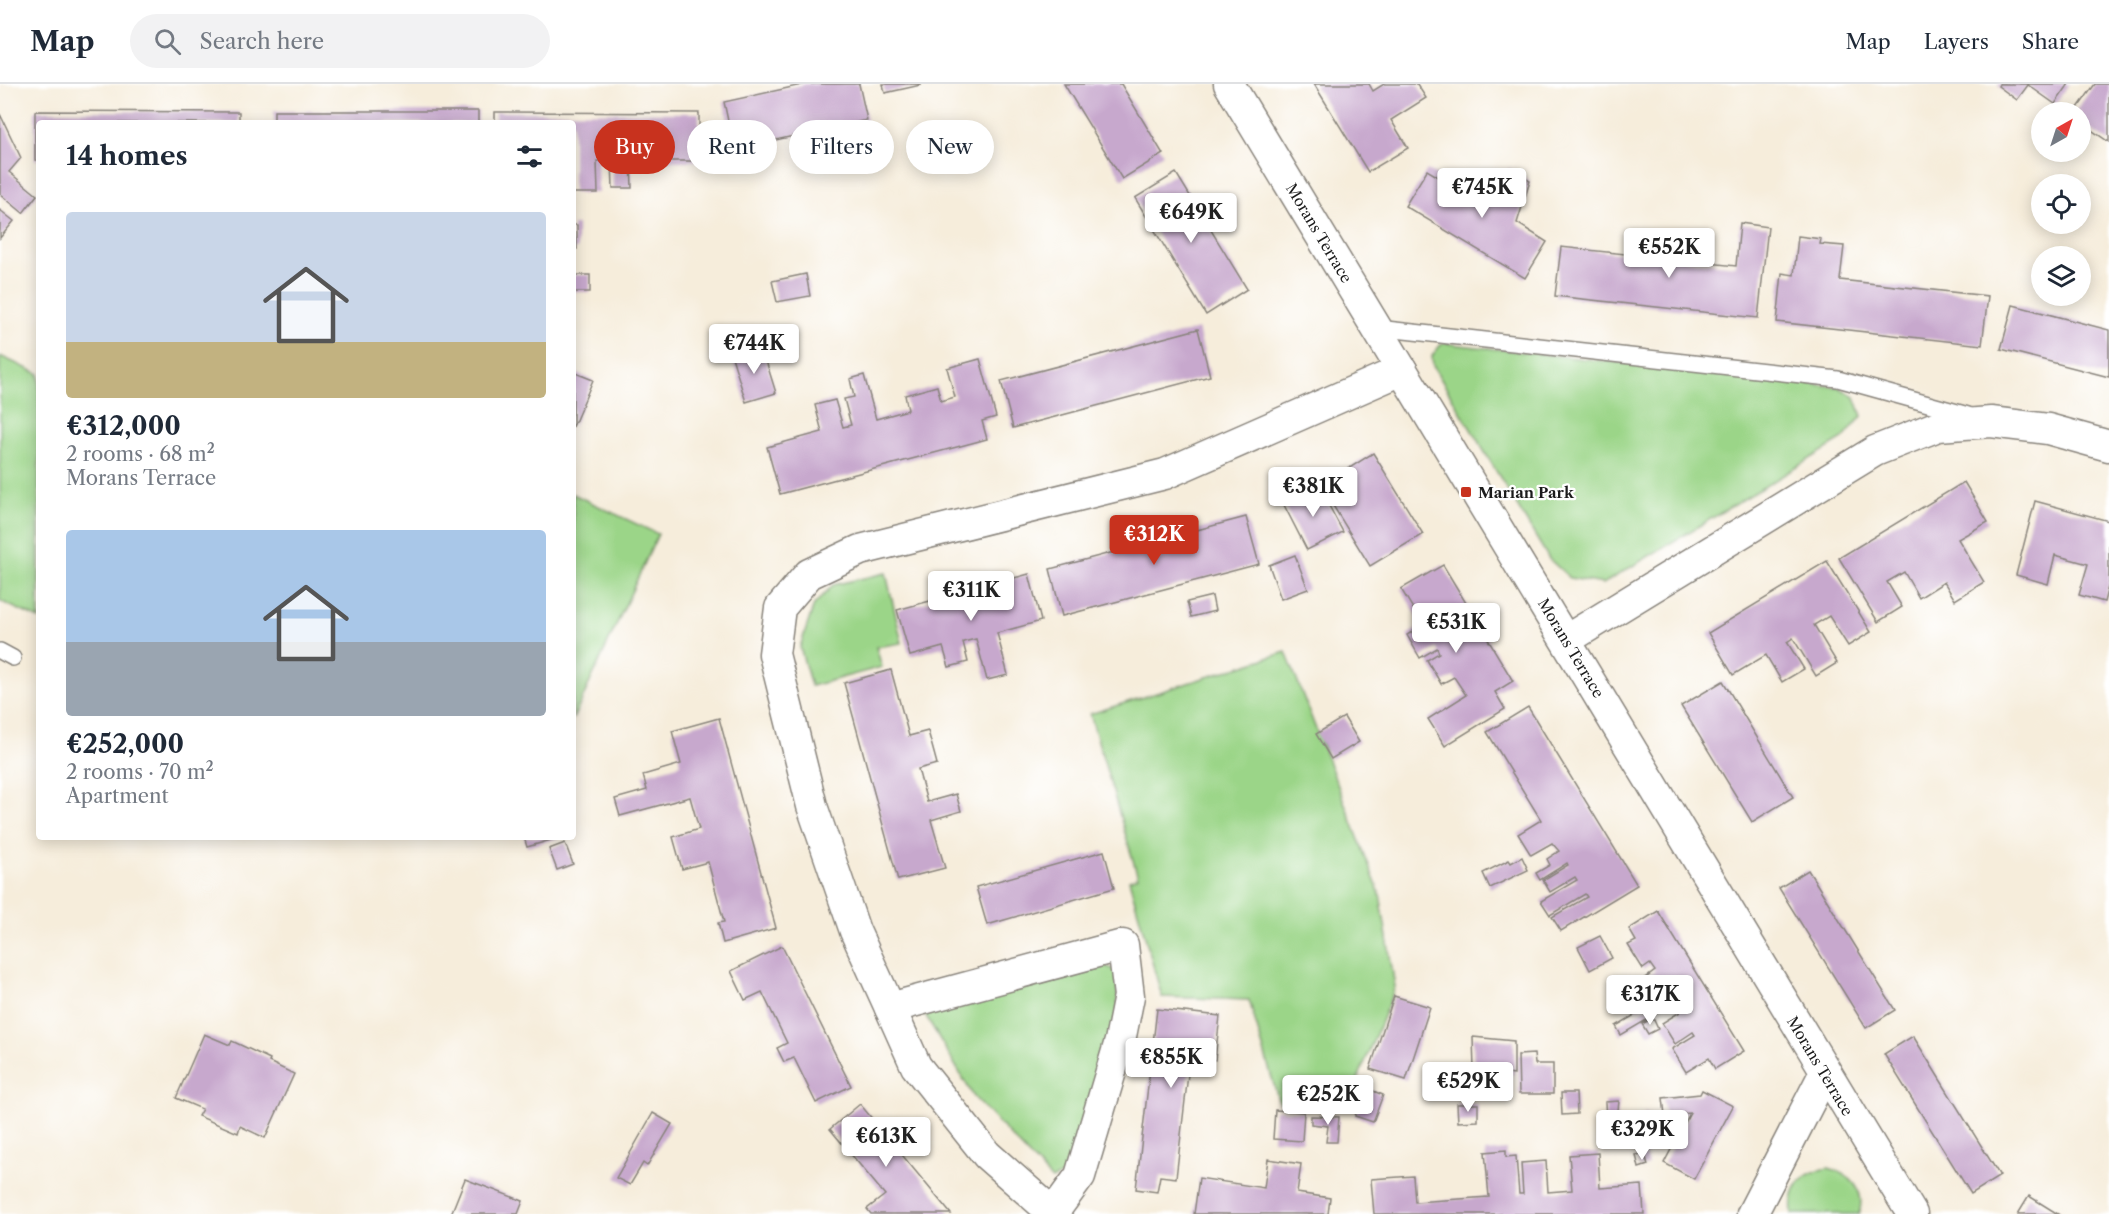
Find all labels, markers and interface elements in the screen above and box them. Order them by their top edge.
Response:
search box [130,14,550,68]
text: Map [30,24,94,58]
icon: search [151,25,184,58]
text: Search here [199,28,324,55]
text: Map [1846,29,1891,54]
text: Layers [1924,29,1989,54]
text: Share [2022,29,2079,54]
north arrow [2031,102,2091,162]
map controls [2031,102,2091,306]
chip: Buy [594,120,675,174]
chip: Rent [687,120,777,174]
chip: Filters [789,120,894,174]
chip: New [906,120,994,174]
text: 14 homes [66,140,188,172]
icon: filters [513,140,546,173]
pin: €745K [1440,168,1524,219]
button: locate [2031,174,2091,234]
text: €745K [1451,175,1513,199]
street label: Morans Terrace [1282,180,1356,286]
pin: €649K [1149,193,1233,244]
text: €649K [1159,200,1223,224]
pin: €552K [1627,228,1711,279]
text: €552K [1638,235,1700,259]
button: layers [2031,246,2091,306]
icon: home [252,251,360,359]
pin: €744K [712,324,796,375]
text: €744K [723,331,785,355]
text: €312,000 [66,410,181,442]
text: 2 rooms · 68 m² [66,442,215,466]
text: Morans Terrace [66,466,216,490]
pin: €381K [1271,467,1355,518]
text: €381K [1282,474,1344,498]
place label: Marian Park [1478,483,1575,502]
marker: Marian Park [1459,485,1473,499]
pin: €312K [1112,515,1196,566]
text: €312K [1124,522,1184,546]
icon: home [252,569,360,677]
pin: €311K [929,571,1013,622]
text: €311K [942,578,1000,602]
street label: Morans Terrace [1534,595,1608,701]
pin: €531K [1414,603,1498,654]
text: €531K [1426,610,1486,634]
text: €252,000 [66,728,184,760]
text: 2 rooms · 70 m² [66,760,214,784]
text: Apartment [66,784,169,808]
pin: €317K [1608,975,1692,1026]
text: €317K [1620,982,1680,1006]
street label: Morans Terrace [1783,1013,1857,1119]
pin: €855K [1129,1038,1213,1089]
text: €855K [1139,1045,1203,1069]
pin: €529K [1426,1062,1510,1113]
text: €529K [1436,1069,1500,1093]
pin: €252K [1286,1075,1370,1126]
text: €252K [1296,1082,1360,1106]
pin: €329K [1600,1110,1684,1161]
pin: €613K [844,1117,928,1168]
text: €329K [1610,1117,1674,1141]
text: €613K [856,1124,916,1148]

